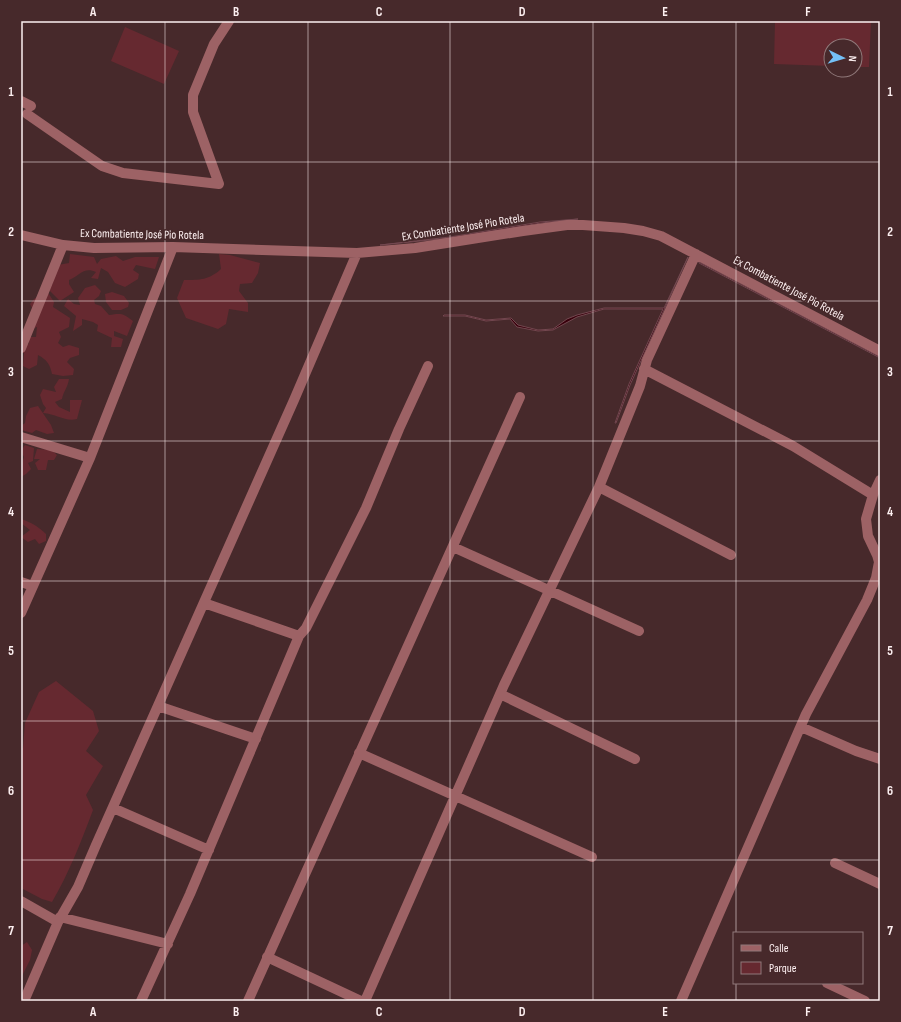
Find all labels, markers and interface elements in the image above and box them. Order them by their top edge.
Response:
text: A [89,4,97,20]
text: B [233,4,239,20]
text: C [376,4,383,20]
text: D [519,4,526,20]
text: E [662,4,668,20]
text: F [805,4,811,20]
north arrow [823,38,863,78]
text: N [846,55,859,62]
text: 1 [8,84,14,100]
text: 1 [887,84,893,100]
street label: Ex Combatiente José Pio Rotela [401,210,526,245]
text: 2 [8,224,14,240]
text: 2 [887,224,893,240]
street label: Ex Combatiente José Pio Rotela [80,226,204,243]
street label: Ex Combatiente José Pio Rotela [731,253,847,324]
text: 3 [8,364,14,380]
text: 3 [887,364,893,380]
text: 4 [8,504,14,520]
text: 4 [887,504,893,520]
text: 5 [8,643,14,659]
text: 5 [887,643,893,659]
text: 6 [8,783,14,799]
text: 6 [887,783,893,799]
text: 7 [8,923,14,939]
text: 7 [887,923,893,939]
legend [733,932,863,984]
text: Calle [769,941,789,956]
text: Parque [769,961,797,976]
text: A [89,1004,97,1020]
text: B [233,1004,239,1020]
text: C [376,1004,383,1020]
text: D [519,1004,526,1020]
text: E [662,1004,668,1020]
text: F [805,1004,811,1020]

